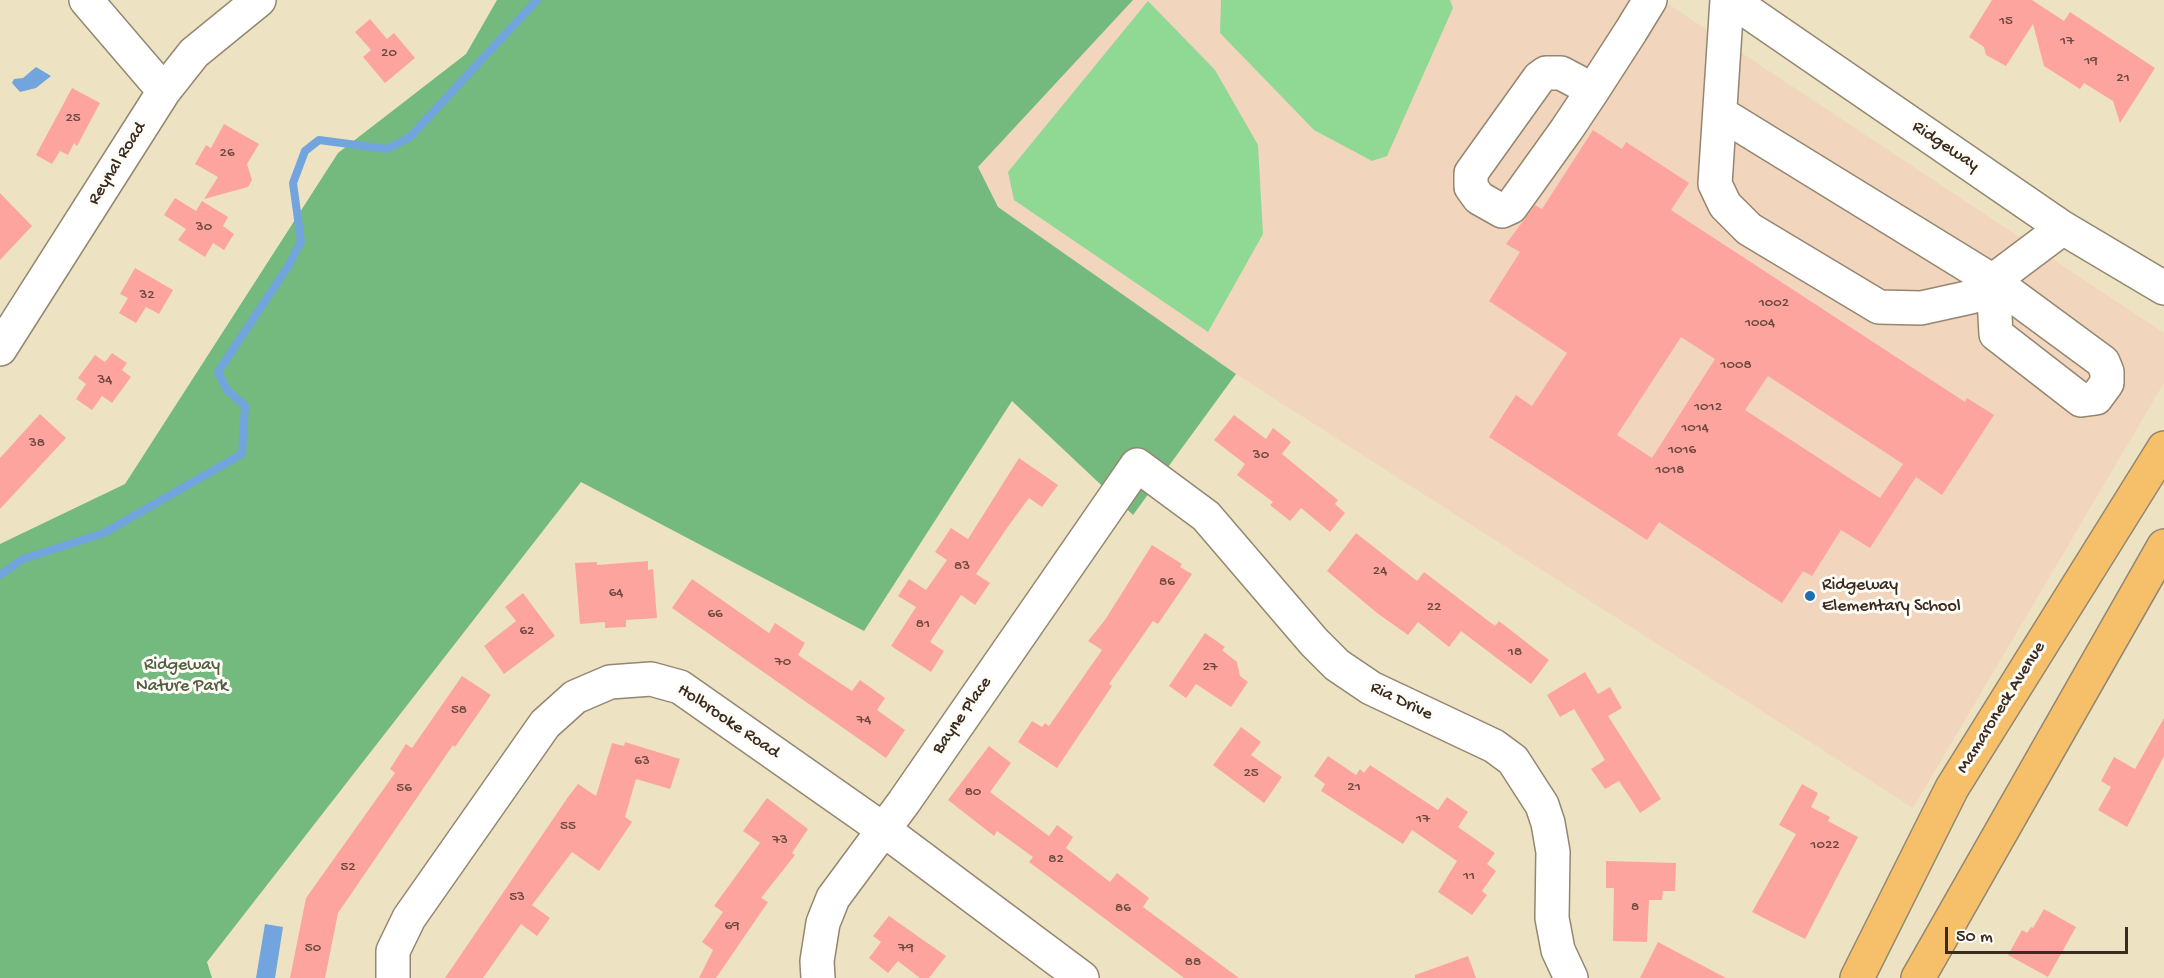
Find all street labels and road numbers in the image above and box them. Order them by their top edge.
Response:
street label: Ridgeway [1907,117,1983,177]
street label: Reynal Road [84,119,152,209]
street label: Mamaroneck Avenue [1953,638,2051,778]
street label: Bayne Place [928,673,998,759]
street label: Ria Drive [1366,678,1436,726]
street label: Holbrooke Road [673,680,783,764]

